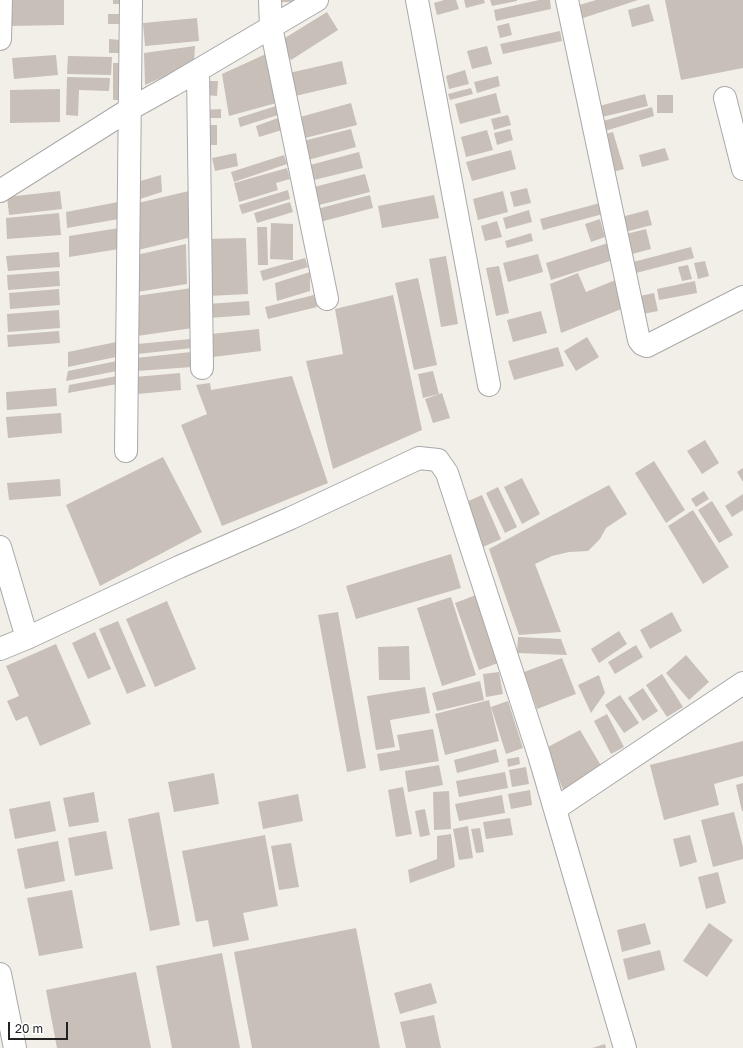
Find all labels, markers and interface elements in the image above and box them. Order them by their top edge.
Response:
scale bar [10,1014,70,1040]
text: 20 m [15,1021,43,1036]

